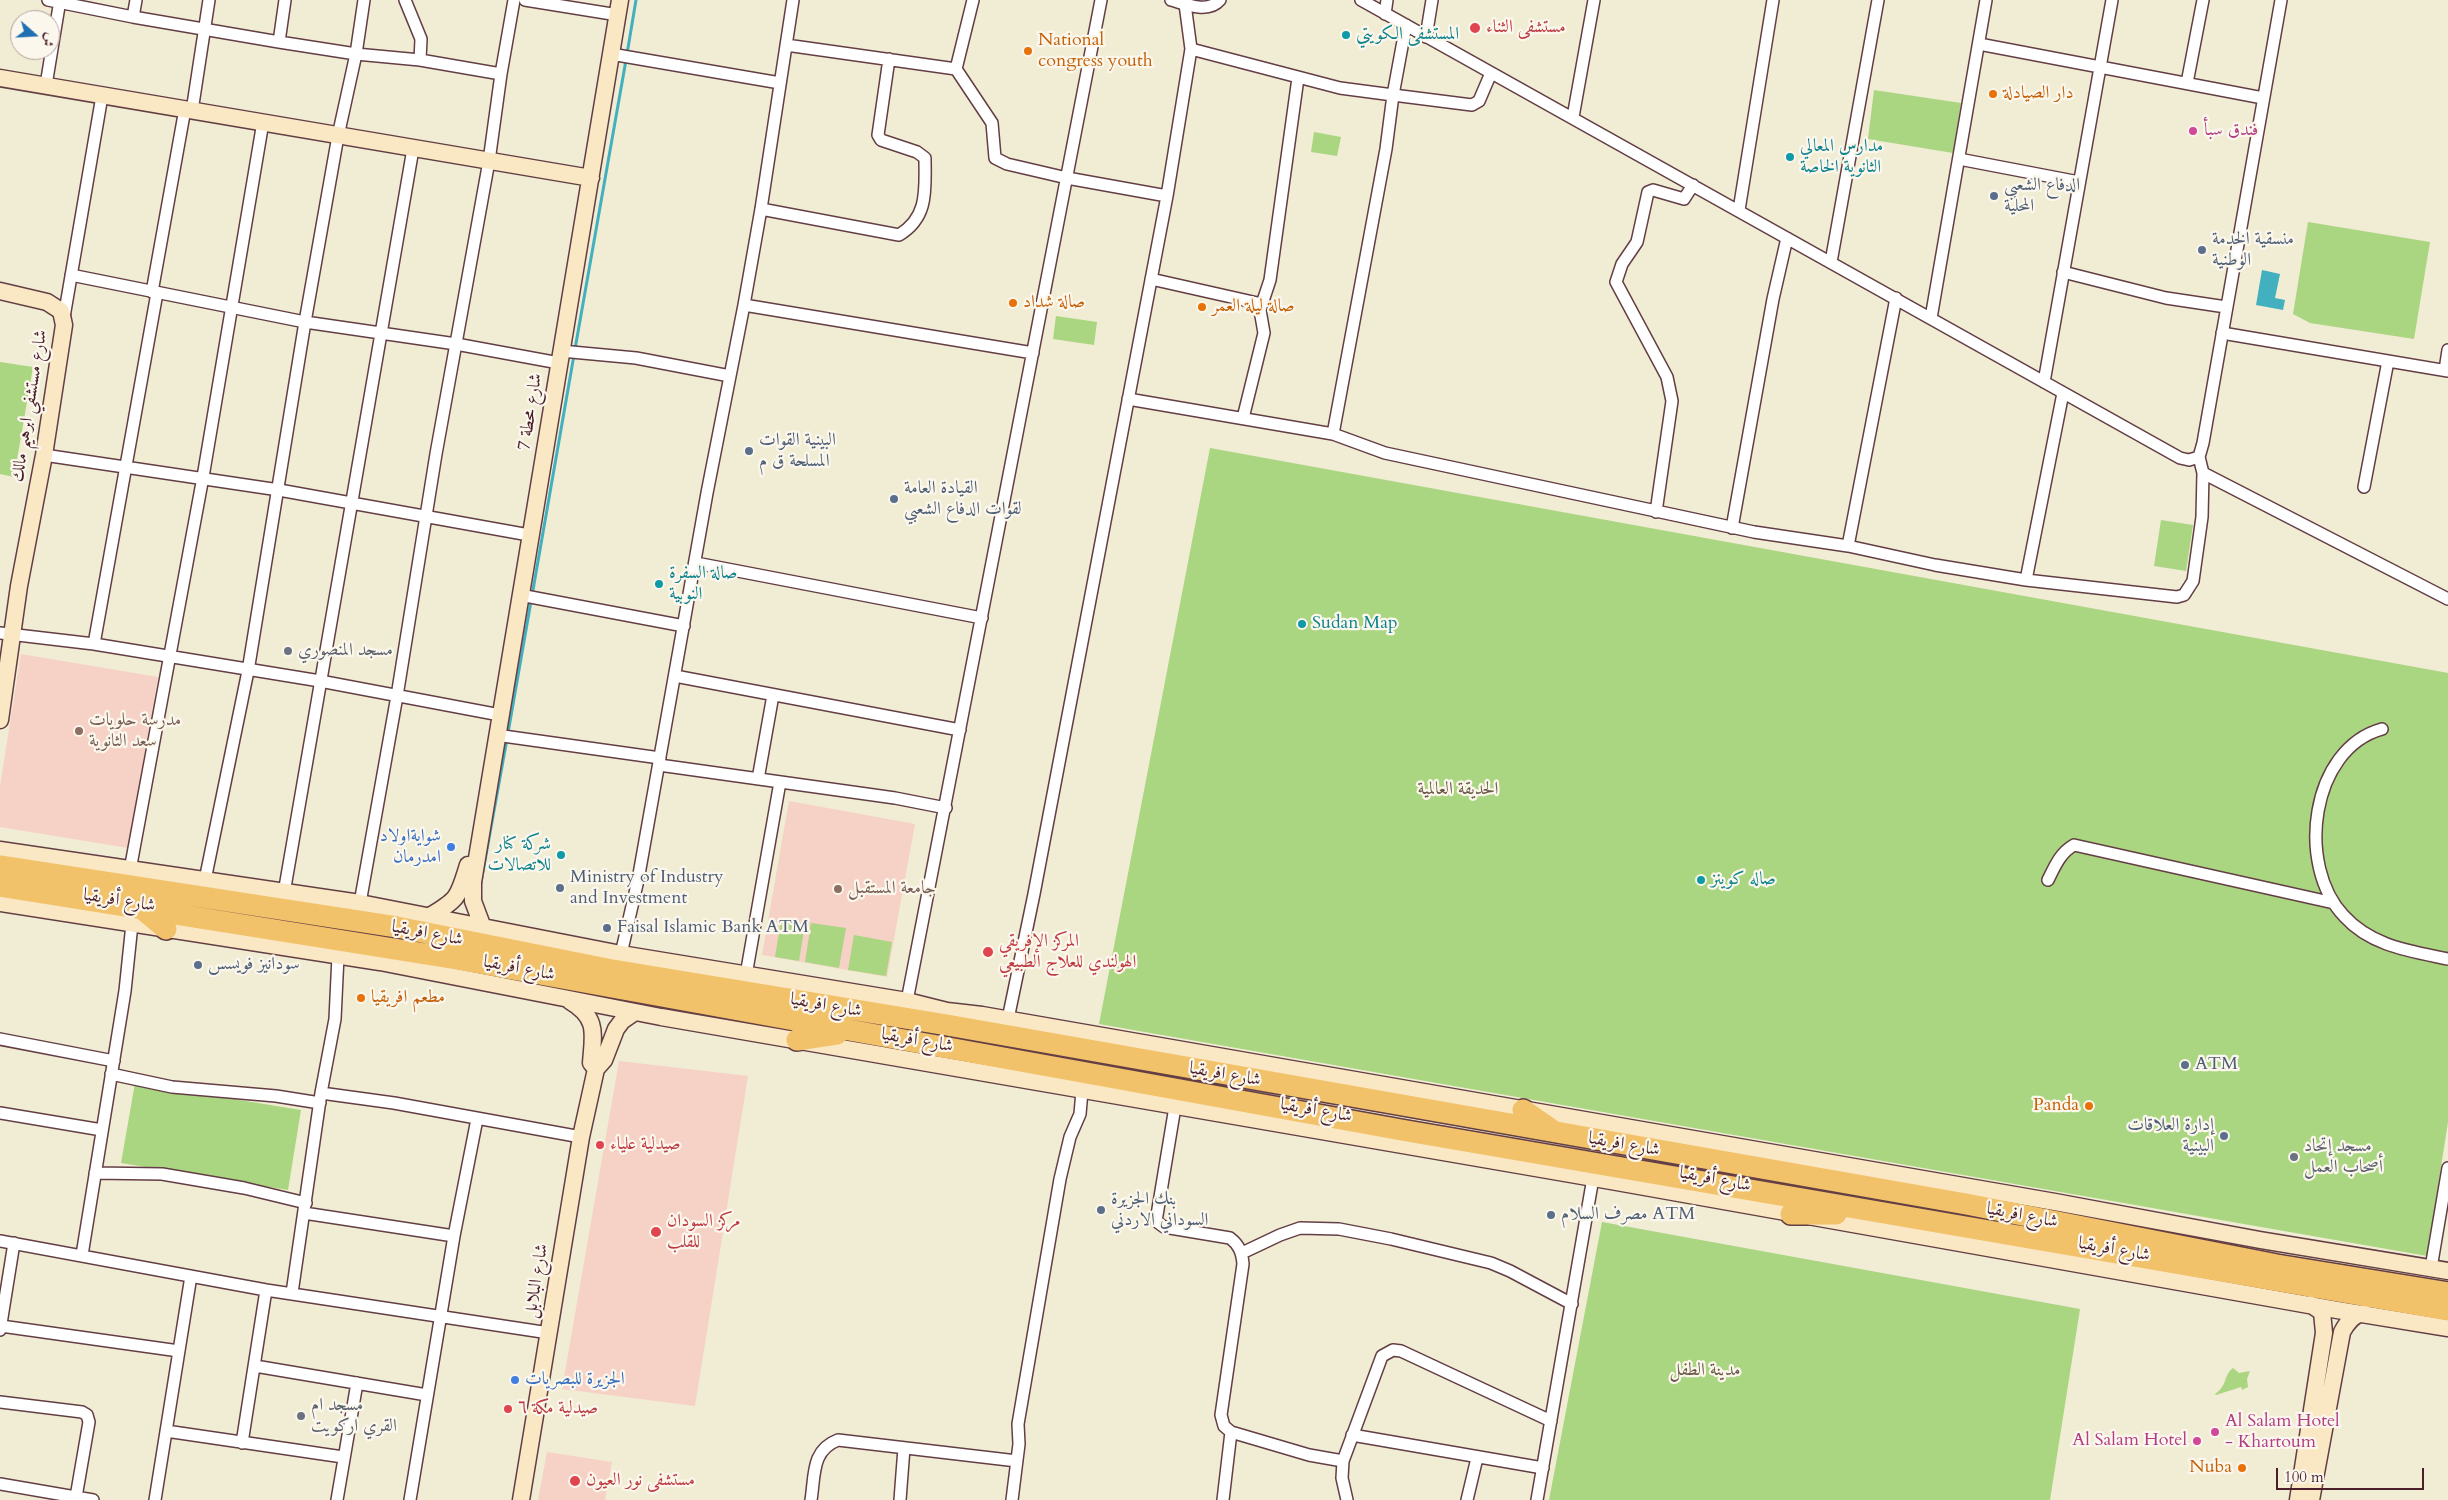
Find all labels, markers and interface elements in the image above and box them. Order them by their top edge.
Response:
north arrow [10,10,60,60]
place label: مستشفى الثناء [1486,17,1566,39]
marker: مستشفى الثناء [1468,21,1482,35]
place label: المستشفى الكويتي [1356,24,1459,46]
marker: المستشفى الكويتي [1340,29,1352,41]
text: ش [37,30,60,49]
place label: National congress youth [1038,30,1153,72]
marker: National congress youth [1022,45,1034,57]
place label: دار الصيادلة [2003,83,2073,105]
marker: دار الصيادلة [1987,88,1999,100]
place label: فندق سبأ [2203,120,2258,142]
marker: فندق سبأ [2187,125,2199,137]
place label: مدارس المعالي الثانوية الخاصة [1800,136,1883,178]
marker: مدارس المعالي الثانوية الخاصة [1784,151,1796,163]
place label: الدفاع الشعبي المحلية [2004,175,2080,218]
marker: الدفاع الشعبي المحلية [1988,190,2000,202]
place label: منسقية الخدمة الوطنية [2212,229,2294,272]
marker: منسقية الخدمة الوطنية [2196,244,2208,256]
place label: صالة شداد [1023,292,1085,314]
place label: صالة ليلة العمر [1212,296,1294,318]
marker: صالة شداد [1007,297,1019,309]
marker: صالة ليلة العمر [1196,301,1208,313]
street label: شارع مستشفي ابرهيم مالك [7,328,53,484]
street label: شارع محطة 7 [514,372,548,452]
place label: البينية القوات المسلحة ق م [759,430,836,472]
marker: البينية القوات المسلحة ق م [743,445,755,457]
place label: القيادة العامة لقوات الدفاع الشعبي [904,478,1022,520]
marker: القيادة العامة لقوات الدفاع الشعبي [888,493,900,505]
place label: صالة السفرة النوبية [669,563,737,606]
marker: صالة السفرة النوبية [653,578,665,590]
place label: Sudan Map [1312,613,1398,635]
marker: Sudan Map [1296,618,1308,630]
place label: مسجد المنصوري [298,640,393,662]
marker: مسجد المنصوري [282,645,294,657]
place label: مدرسة حلويات سعد الثانوية [89,710,181,752]
marker: مدرسة حلويات سعد الثانوية [73,725,85,737]
park label: الحديقة العالمية [1418,779,1498,801]
place label: شوايةاولاد امدرمان [380,826,441,869]
place label: شركة كنار للاتصالات [487,834,551,876]
marker: شوايةاولاد امدرمان [445,841,457,853]
marker: شركة كنار للاتصالات [555,849,567,861]
place label: Ministry of Industry and Investment [570,867,724,910]
place label: صاله كوينز [1711,869,1776,891]
marker: صاله كوينز [1695,874,1707,886]
place label: جامعة المستقبل [848,878,936,900]
marker: Ministry of Industry and Investment [554,882,566,894]
marker: جامعة المستقبل [832,883,844,895]
street label: شارع أفريقيا [81,885,157,917]
street label: شارع افريقيا [389,916,465,952]
place label: Faisal Islamic Bank ATM [617,917,809,939]
marker: Faisal Islamic Bank ATM [601,922,613,934]
place label: المركز الإفريقي الهولندي للعلاج الطبيعي [999,931,1136,974]
marker: المركز الإفريقي الهولندي للعلاج الطبيعي [981,945,995,959]
street label: شارع أفريقيا [481,951,557,987]
place label: سودانيز فويسس [208,954,300,976]
marker: سودانيز فويسس [192,959,204,971]
place label: مطعم افريقيا [371,987,445,1009]
street label: شارع افريقيا [788,989,864,1023]
marker: مطعم افريقيا [355,992,367,1004]
street label: شارع أفريقيا [879,1024,955,1058]
place label: ATM [2195,1054,2238,1076]
street label: شارع افريقيا [1187,1058,1263,1092]
marker: ATM [2179,1059,2191,1071]
street label: شارع أفريقيا [1278,1094,1354,1128]
place label: Panda [2033,1095,2079,1117]
marker: Panda [2083,1100,2095,1112]
place label: إدارة العلاقات البينية [2127,1115,2214,1158]
street label: شارع افريقيا [1586,1128,1662,1162]
marker: إدارة العلاقات البينية [2218,1130,2230,1142]
place label: صيدلية علياء [610,1134,681,1156]
place label: مسجد إتحاد أصحاب العمل [2304,1136,2383,1178]
marker: صيدلية علياء [594,1139,606,1151]
marker: مسجد إتحاد أصحاب العمل [2288,1151,2300,1163]
street label: شارع أفريقيا [1677,1162,1753,1198]
place label: بنك الجزيرة السوداني الاردني [1111,1189,1208,1232]
street label: شارع افريقيا [1984,1198,2060,1234]
marker: بنك الجزيرة السوداني الاردني [1095,1204,1107,1216]
place label: مصرف السلام ATM [1561,1204,1695,1226]
marker: مصرف السلام ATM [1545,1209,1557,1221]
place label: مركز السودان للقلب [667,1211,741,1254]
marker: مركز السودان للقلب [649,1225,663,1239]
street label: شارع أفريقيا [2076,1233,2152,1267]
street label: شارع البلابل [520,1242,554,1320]
park label: مدينة الطفل [1670,1360,1740,1382]
place label: الجزيرة للبصريات [525,1369,625,1391]
marker: الجزيرة للبصريات [509,1374,521,1386]
place label: مسجد ام القري اركويت [311,1395,397,1438]
place label: صيدلية مكة ٦ [518,1398,598,1420]
marker: صيدلية مكة ٦ [502,1403,514,1415]
marker: مسجد ام القري اركويت [295,1410,307,1422]
place label: Al Salam Hotel - Khartoum [2225,1411,2340,1454]
marker: Al Salam Hotel - Khartoum [2209,1426,2221,1438]
place label: Al Salam Hotel [2072,1430,2187,1452]
marker: Al Salam Hotel [2191,1435,2203,1447]
place label: Nuba [2189,1457,2232,1479]
scale bar [2278,1458,2426,1490]
marker: Nuba [2236,1462,2248,1474]
text: 100 m [2284,1467,2324,1487]
place label: مستشفى نور العيون [586,1470,695,1492]
marker: مستشفى نور العيون [568,1474,582,1488]

